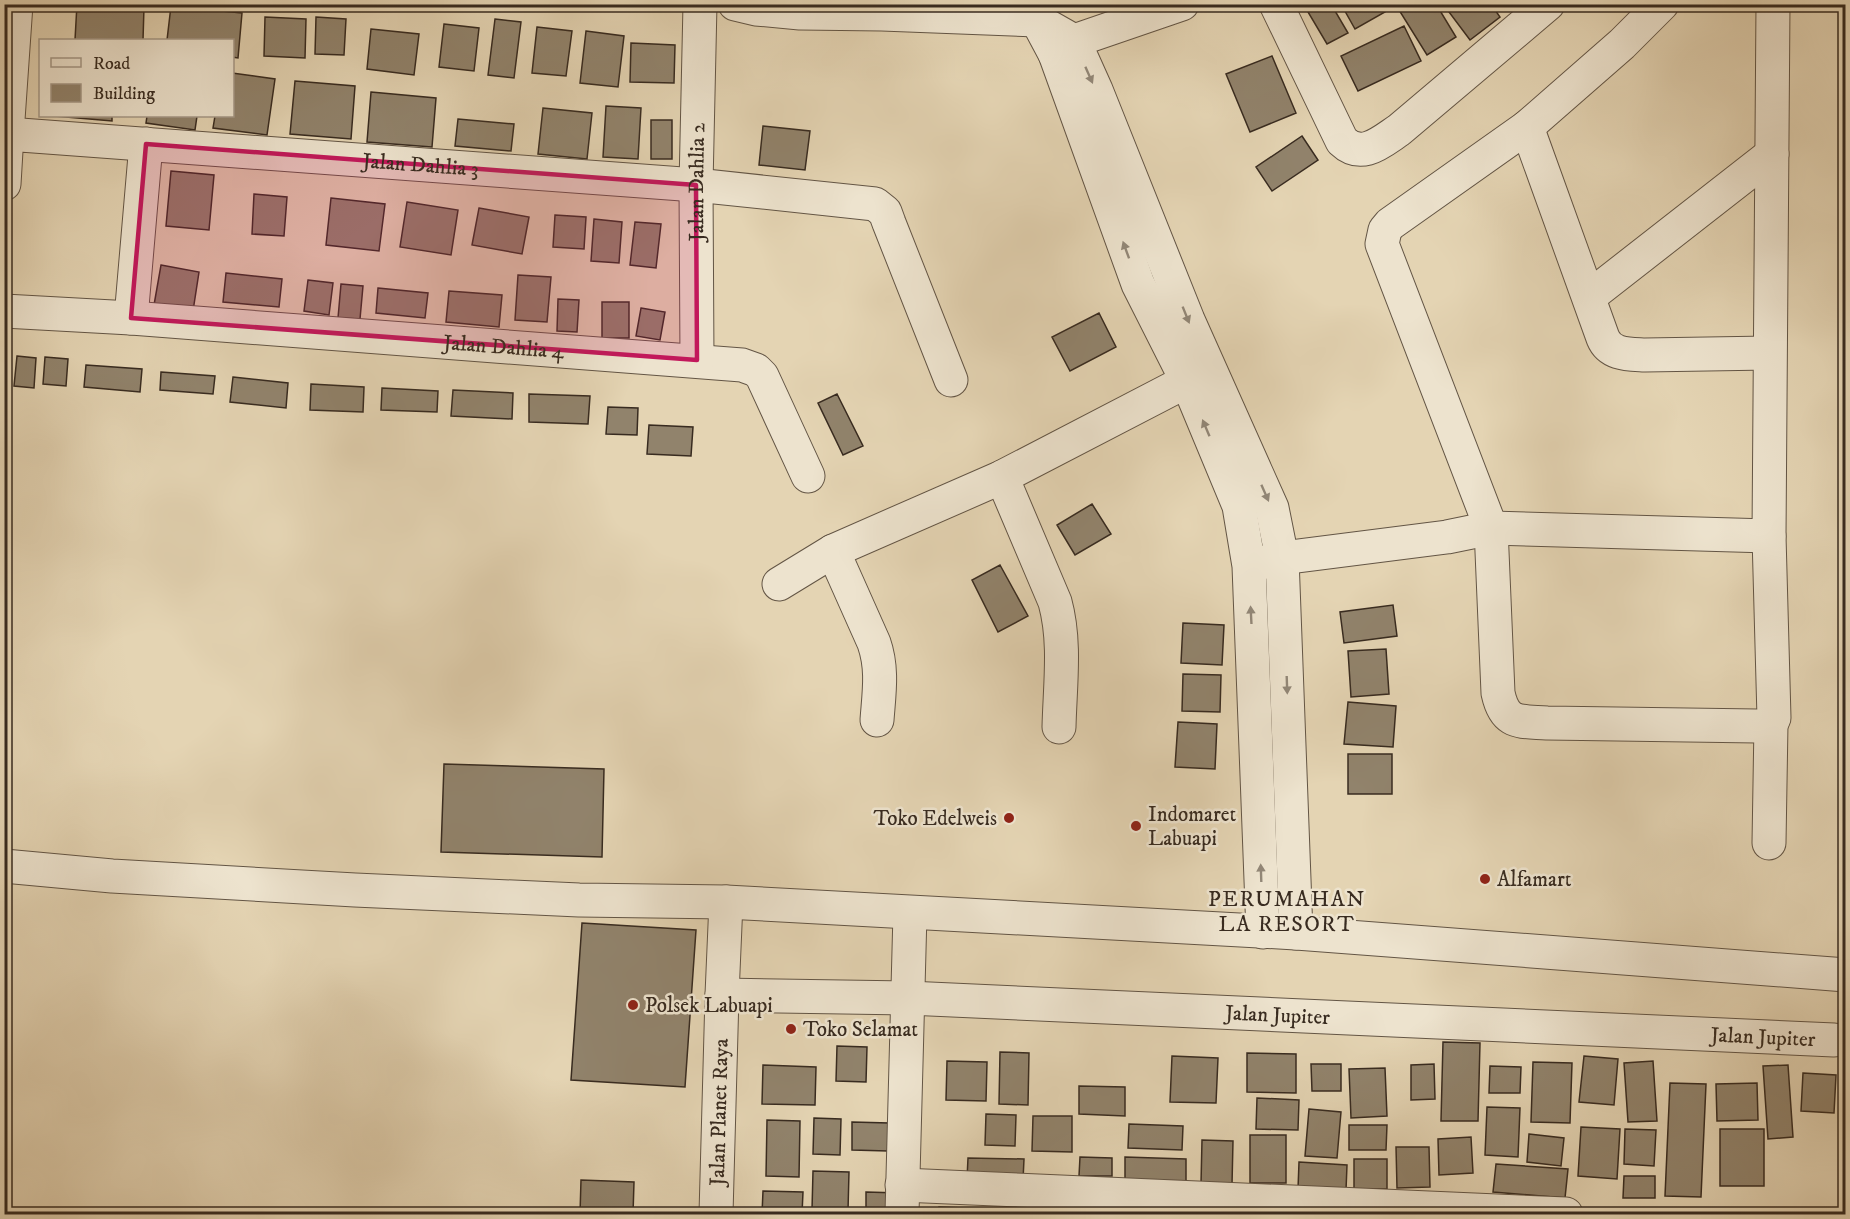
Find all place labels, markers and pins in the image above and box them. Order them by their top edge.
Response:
place label: Indomaret Labuapi [1148,802,1236,852]
place label: Toko Edelweis [874,806,997,832]
marker: Toko Edelweis [1002,811,1016,825]
marker: Indomaret Labuapi [1129,819,1143,833]
place label: Alfamart [1497,867,1572,893]
marker: Alfamart [1478,872,1492,886]
place label: Polsek Labuapi [645,993,773,1019]
marker: Polsek Labuapi [626,998,640,1012]
place label: Toko Selamat [803,1017,918,1043]
marker: Toko Selamat [784,1022,798,1036]

